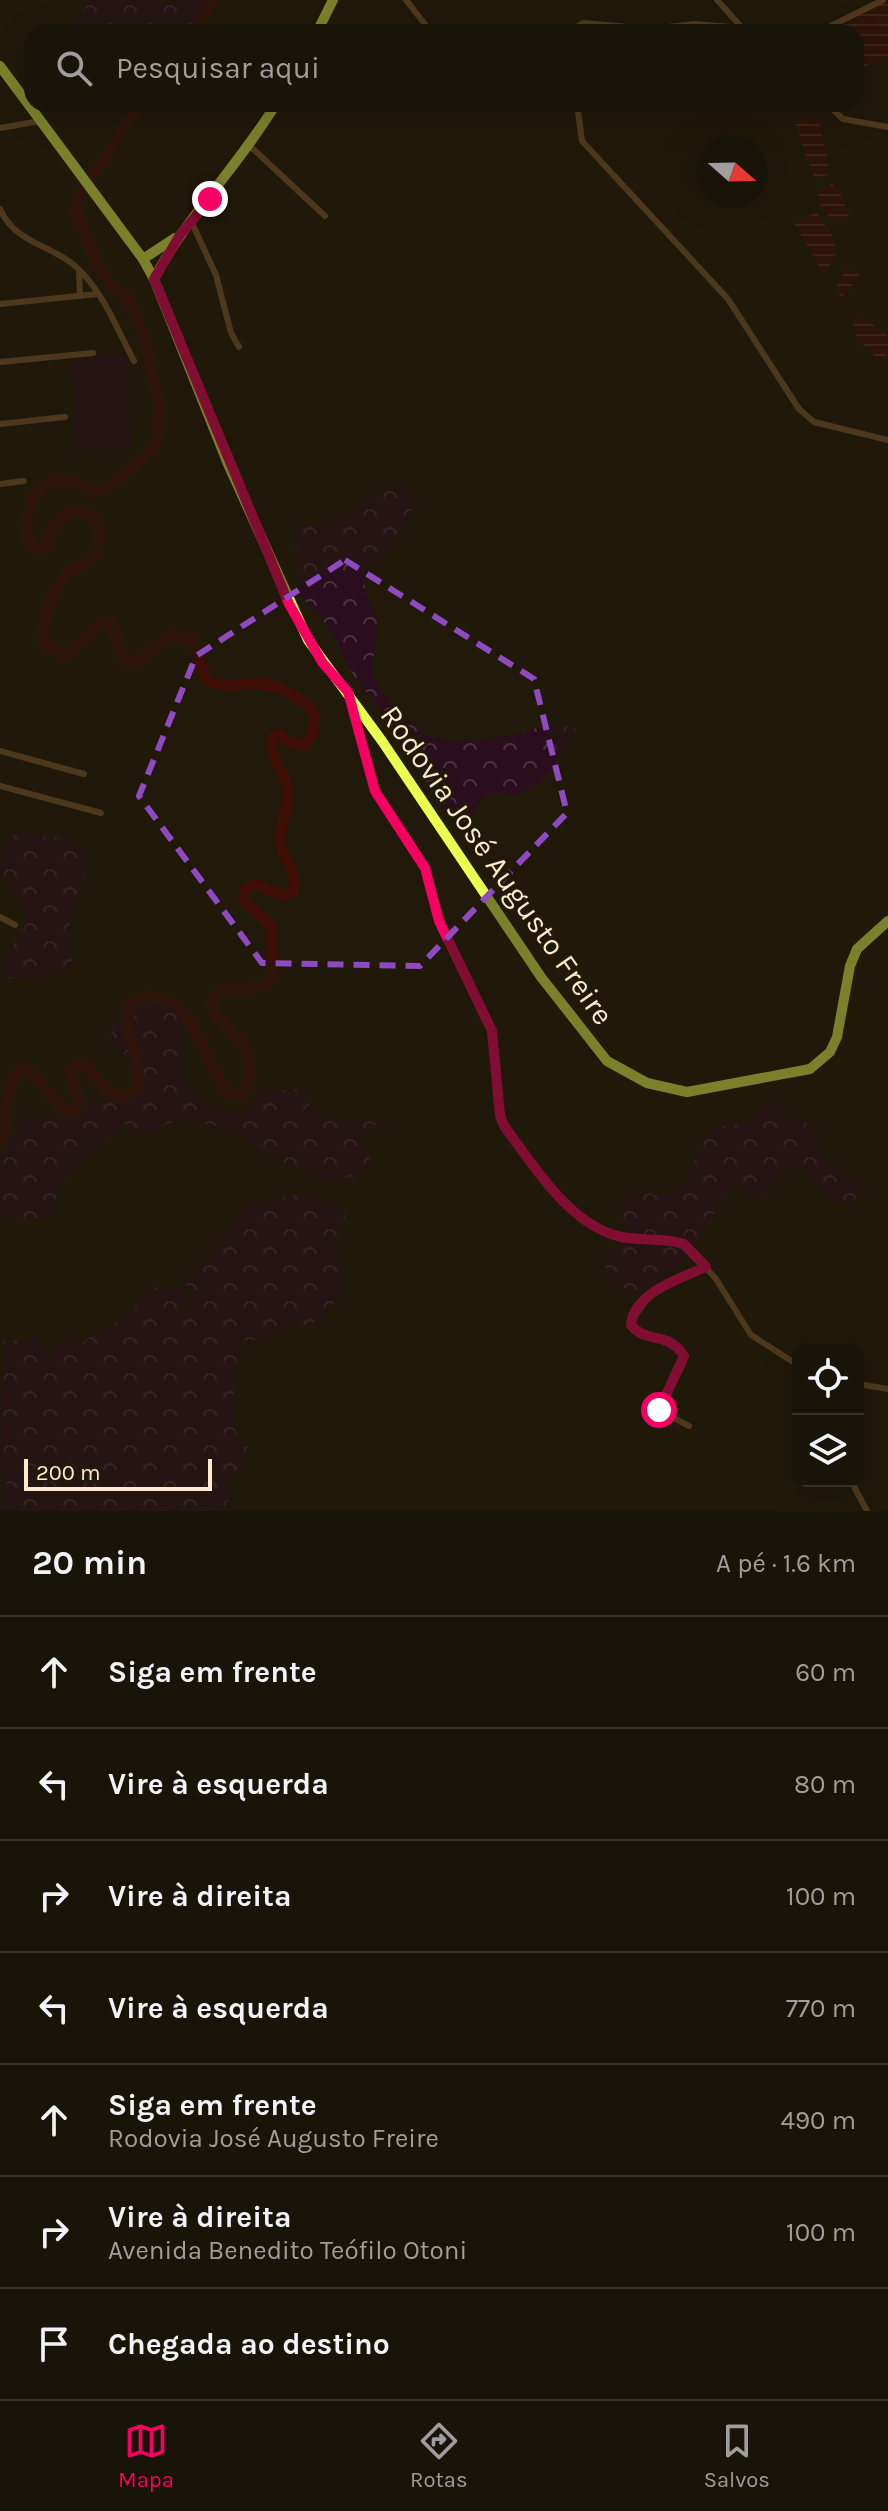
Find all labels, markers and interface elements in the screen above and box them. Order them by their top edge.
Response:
search box [24,24,864,112]
icon: search [52,46,96,90]
text: Pesquisar aqui [116,50,320,86]
north arrow [696,136,768,208]
route end [192,181,228,217]
street label: Rodovia José Augusto Freire [373,698,621,1032]
map controls [792,1343,864,1487]
button: locate [792,1343,864,1415]
route start [641,1392,677,1428]
button: layers [792,1415,864,1487]
scale bar [24,1455,212,1491]
text: 200 m [36,1460,101,1486]
text: 20 min [32,1543,147,1583]
text: A pé · 1.6 km [716,1548,856,1579]
icon: ahead [32,1650,76,1694]
text: Siga em frente [108,1654,317,1690]
text: 60 m [795,1657,856,1688]
icon: left [32,1762,76,1806]
text: Vire à esquerda [108,1766,329,1802]
text: 80 m [794,1769,856,1800]
icon: right [32,1874,76,1918]
text: Vire à direita [108,1878,291,1914]
text: 100 m [786,1881,856,1912]
icon: left [32,1986,76,2030]
text: Vire à esquerda [108,1990,329,2026]
text: 770 m [786,1993,856,2024]
text: Siga em frente [108,2087,317,2123]
icon: ahead [32,2098,76,2142]
text: 490 m [780,2105,856,2136]
text: Rodovia José Augusto Freire [108,2123,439,2154]
text: Vire à direita [108,2199,291,2235]
icon: right [32,2210,76,2254]
text: 100 m [786,2217,856,2248]
text: Avenida Benedito Teófilo Otoni [108,2235,467,2266]
icon: arrive [32,2322,76,2366]
text: Chegada ao destino [108,2326,390,2362]
tab: Mapa [118,2419,174,2493]
tab: Rotas [410,2419,467,2493]
tab: Salvos [704,2419,770,2493]

